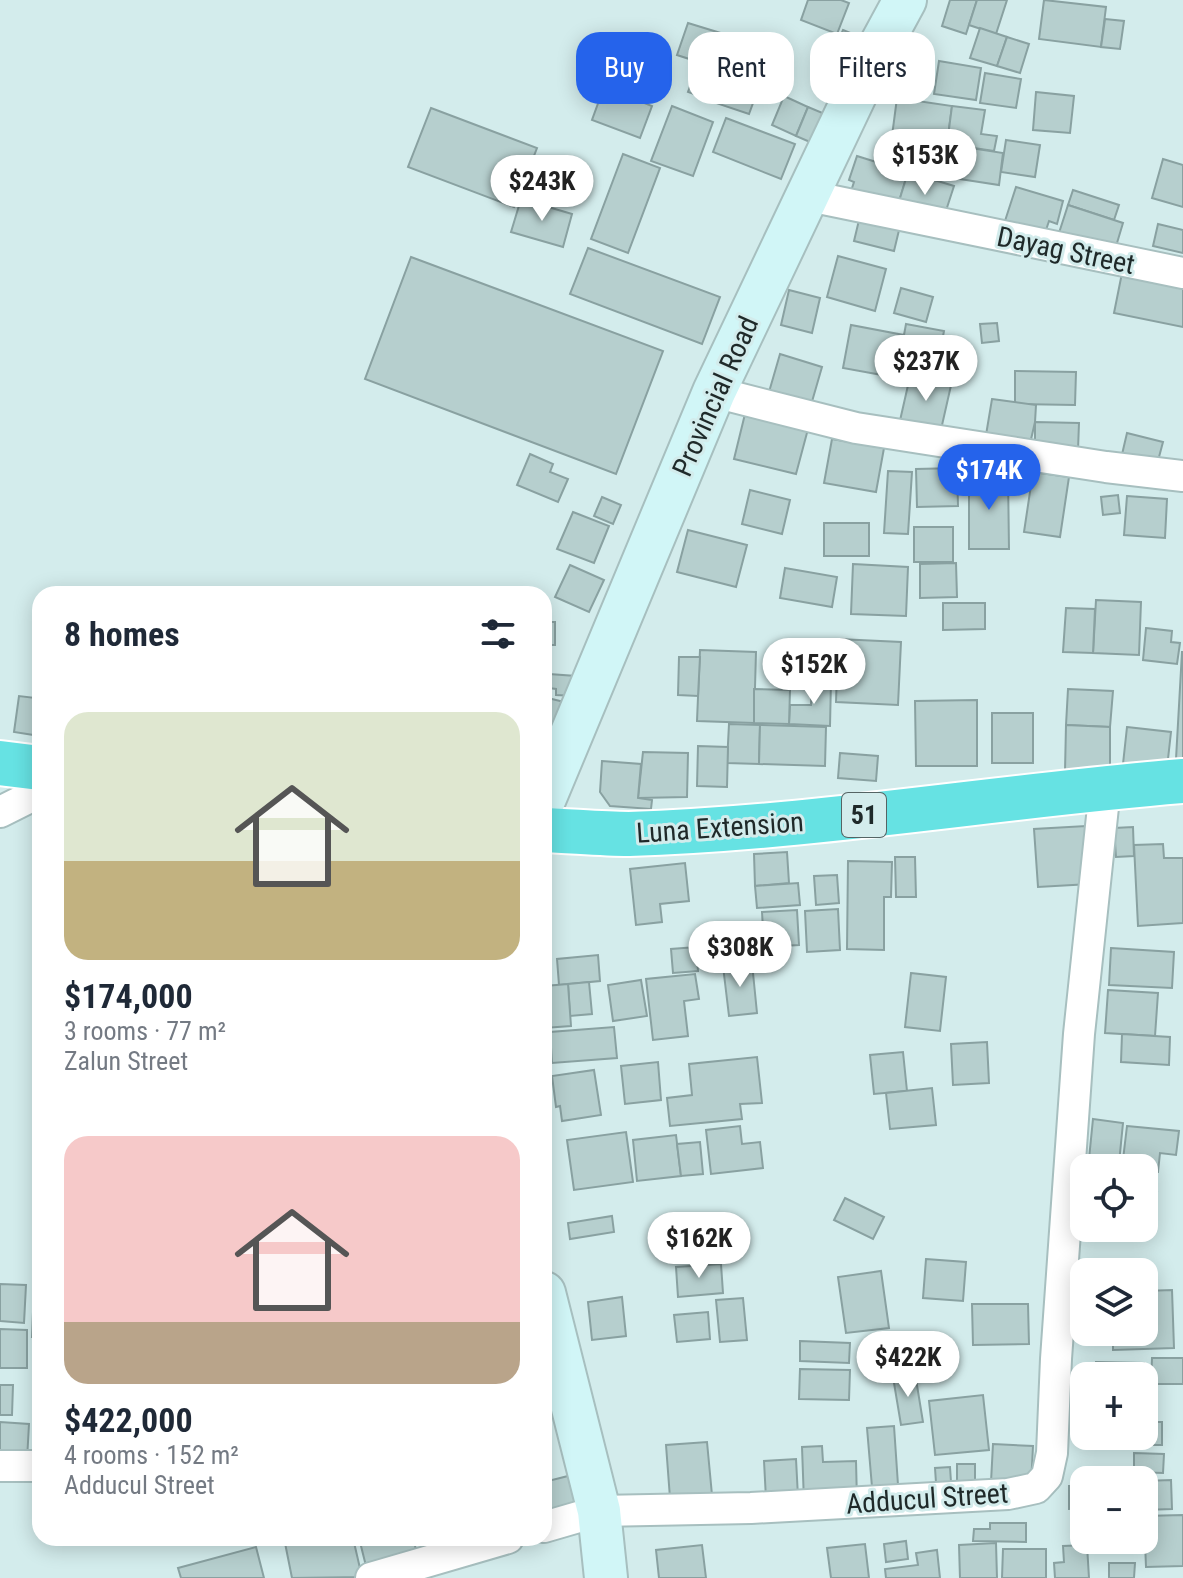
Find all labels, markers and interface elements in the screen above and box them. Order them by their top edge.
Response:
chip: Buy [576,32,672,104]
chip: Rent [688,32,794,104]
chip: Filters [810,32,935,104]
pin: $153K [869,129,981,197]
text: $153K [892,140,958,170]
pin: $243K [486,155,598,223]
text: $243K [509,166,575,196]
street label: Dayag Street [994,220,1138,281]
street label: Provincial Road [666,311,765,481]
pin: $237K [870,335,982,403]
text: $237K [893,346,959,376]
pin: $174K [933,444,1045,512]
text: $174K [956,455,1022,485]
icon: filters [476,612,520,656]
text: 8 homes [64,614,180,654]
pin: $152K [758,638,870,706]
text: $152K [781,649,847,679]
icon: home [220,764,364,908]
road number: 51 [842,793,886,837]
street label: Luna Extension [635,805,805,850]
pin: $308K [684,921,796,989]
text: $308K [707,932,773,962]
text: $174,000 [64,976,193,1016]
text: 3 rooms · 77 m² [64,1016,226,1046]
text: Zalun Street [64,1046,188,1076]
map controls [1070,1154,1158,1554]
button: locate [1070,1154,1158,1242]
icon: home [220,1188,364,1332]
pin: $162K [643,1212,755,1280]
text: $162K [666,1223,732,1253]
button: layers [1070,1258,1158,1346]
pin: $422K [852,1331,964,1399]
text: $422K [875,1342,941,1372]
button: + [1070,1362,1158,1450]
text: $422,000 [64,1400,193,1440]
text: 4 rooms · 152 m² [64,1440,239,1470]
button: − [1070,1466,1158,1554]
text: Adducul Street [64,1470,215,1500]
street label: Adducul Street [845,1476,1009,1521]

